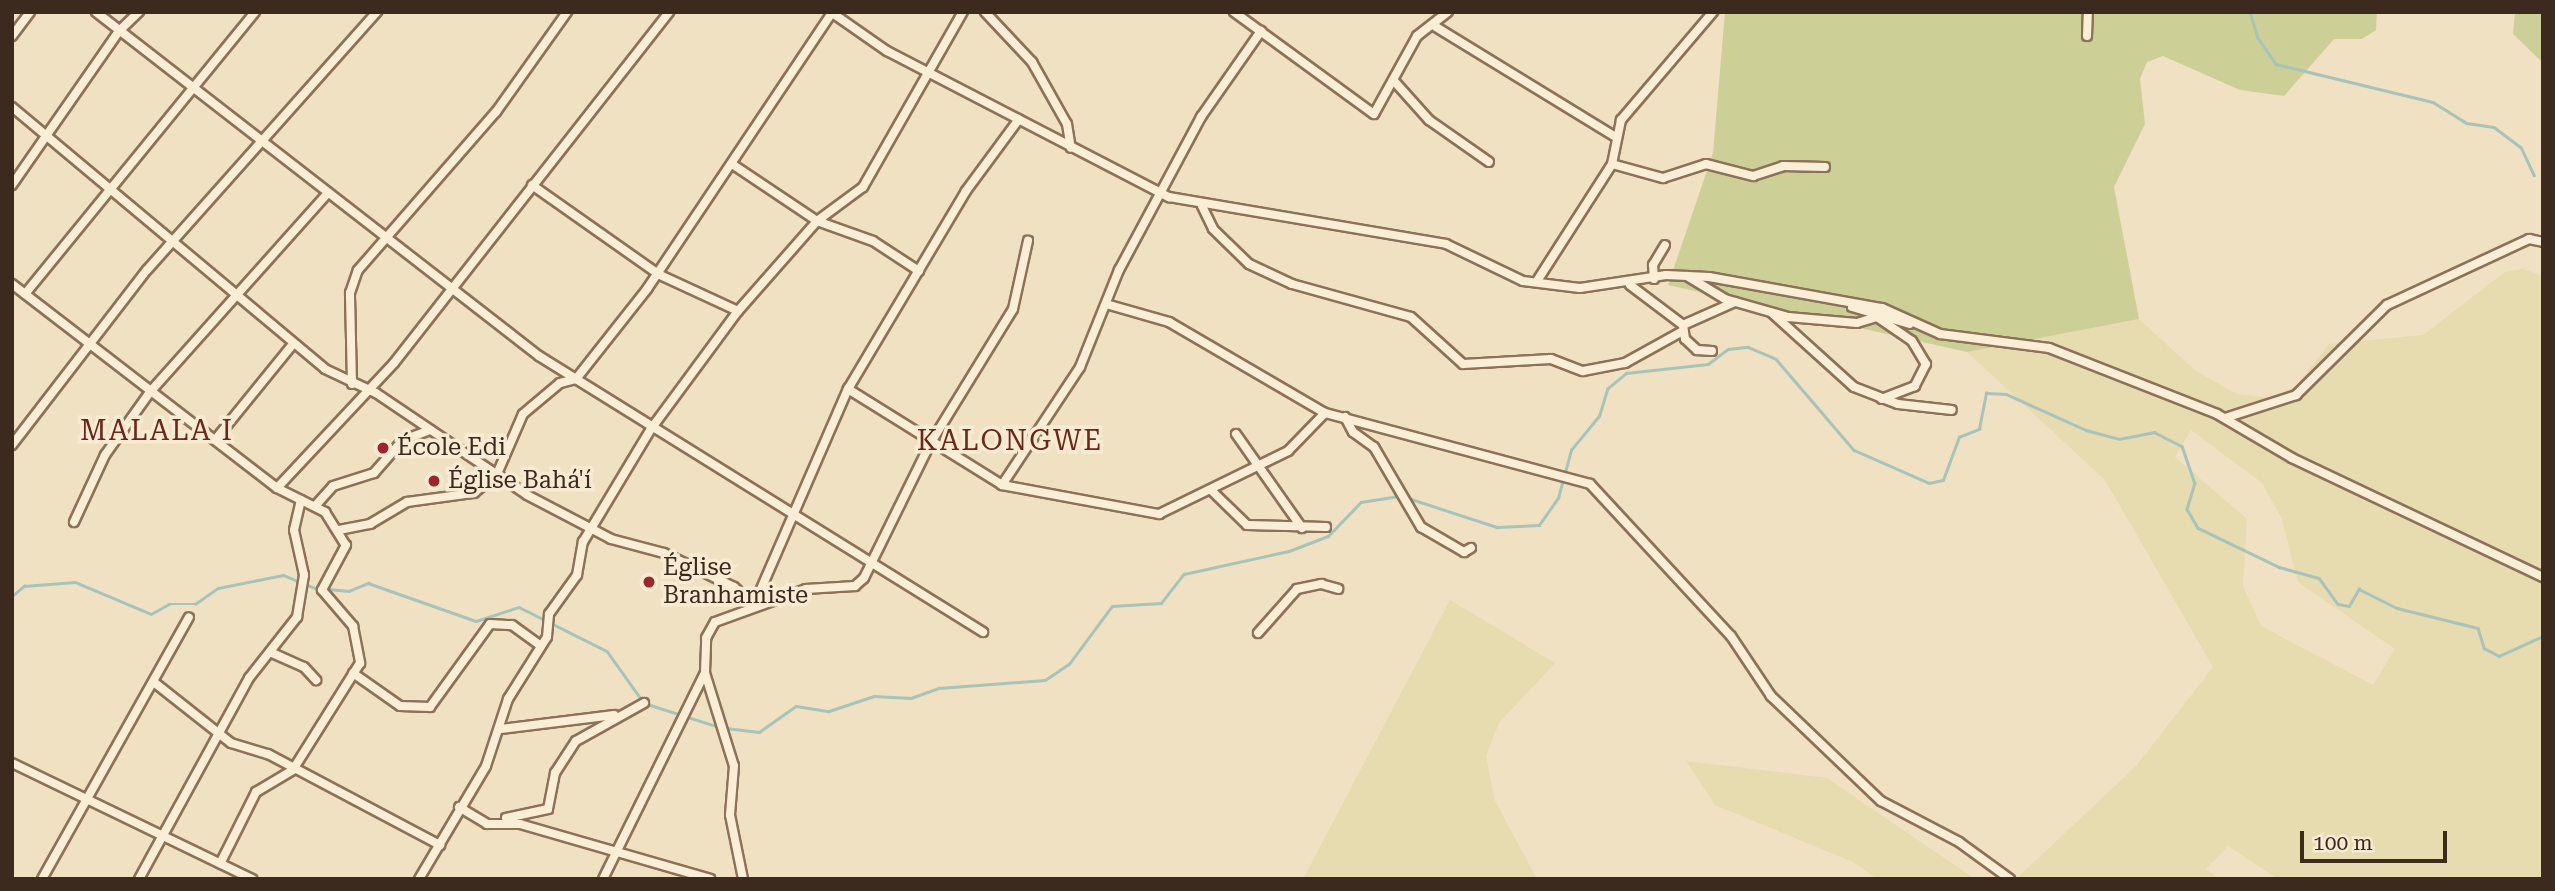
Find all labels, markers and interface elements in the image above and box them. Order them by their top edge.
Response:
district label: MALALA I [81,414,233,448]
district label: KALONGWE [918,424,1102,458]
place label: École Edi [397,434,506,462]
marker: École Edi [375,440,391,456]
place label: Église Bahá'í [448,467,592,495]
marker: Église Bahá'í [426,473,442,489]
place label: Église Branhamiste [663,554,808,610]
marker: Église Branhamiste [641,574,657,590]
scale bar [2303,818,2450,862]
text: 100 m [2313,831,2373,855]

